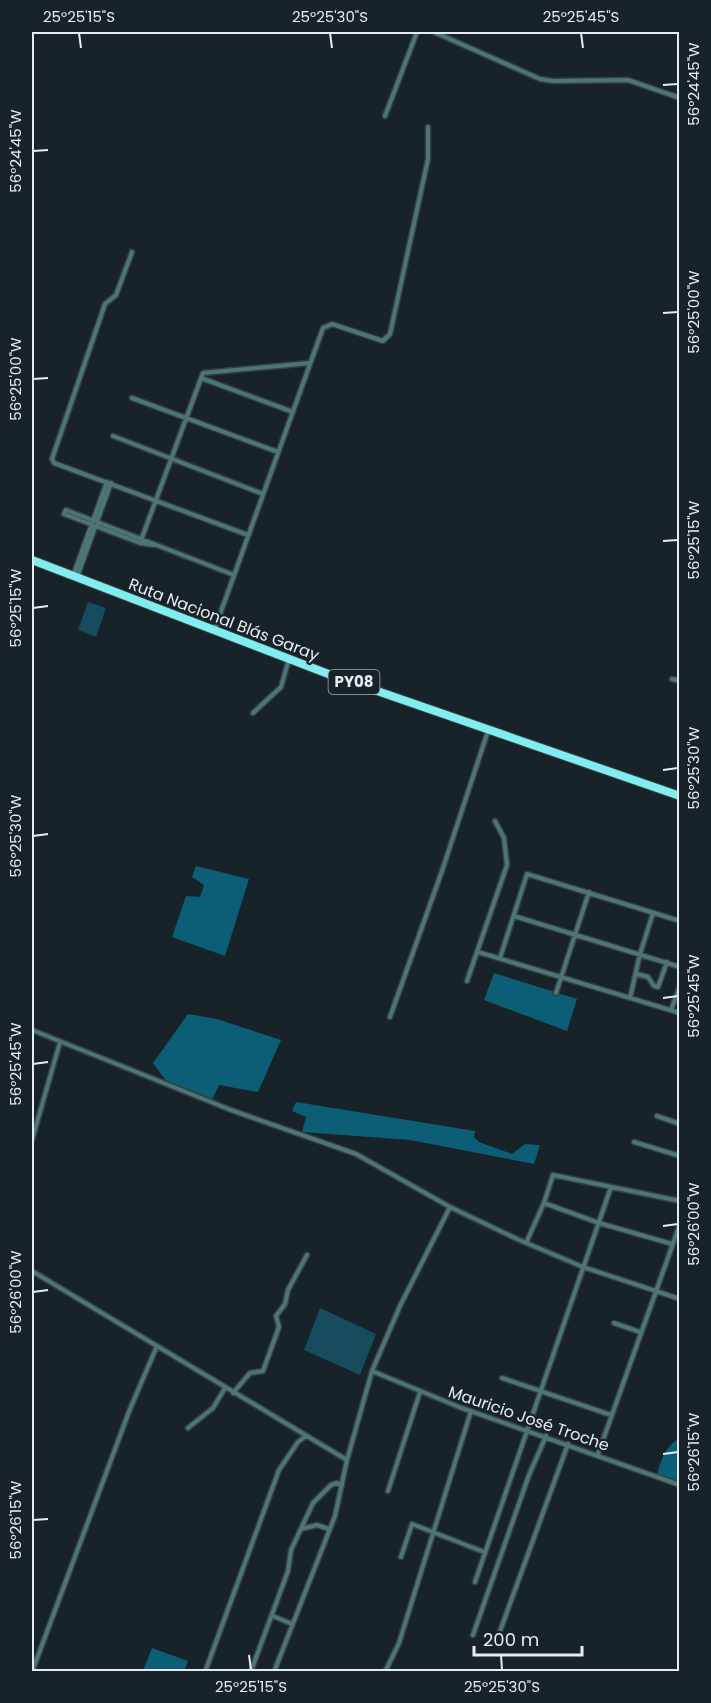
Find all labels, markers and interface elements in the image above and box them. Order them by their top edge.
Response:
text: 25°25'15"S [43,6,115,27]
text: 25°25'30"S [292,6,368,27]
text: 25°25'45"S [543,6,619,27]
text: 56°24'45"W [683,42,704,126]
text: 56°24'45"W [5,109,26,193]
text: 56°25'00"W [683,270,704,354]
text: 56°25'00"W [5,337,26,421]
text: 56°25'15"W [683,500,704,579]
text: 56°25'15"W [5,568,26,647]
street label: Ruta Nacional Blás Garay [125,572,322,666]
road number: PY08 [328,670,380,694]
text: 56°25'30"W [683,726,704,809]
text: 56°25'30"W [5,794,26,877]
text: 56°25'45"W [683,954,704,1038]
text: 56°25'45"W [5,1022,26,1106]
text: 56°26'00"W [683,1182,704,1266]
text: 56°26'00"W [5,1250,26,1334]
street label: Mauricio José Troche [445,1380,612,1457]
text: 56°26'15"W [683,1412,704,1491]
text: 56°26'15"W [5,1480,26,1559]
scale bar [474,1619,582,1657]
text: 200 m [483,1627,539,1652]
text: 25°25'15"S [215,1676,287,1697]
text: 25°25'30"S [464,1676,540,1697]

